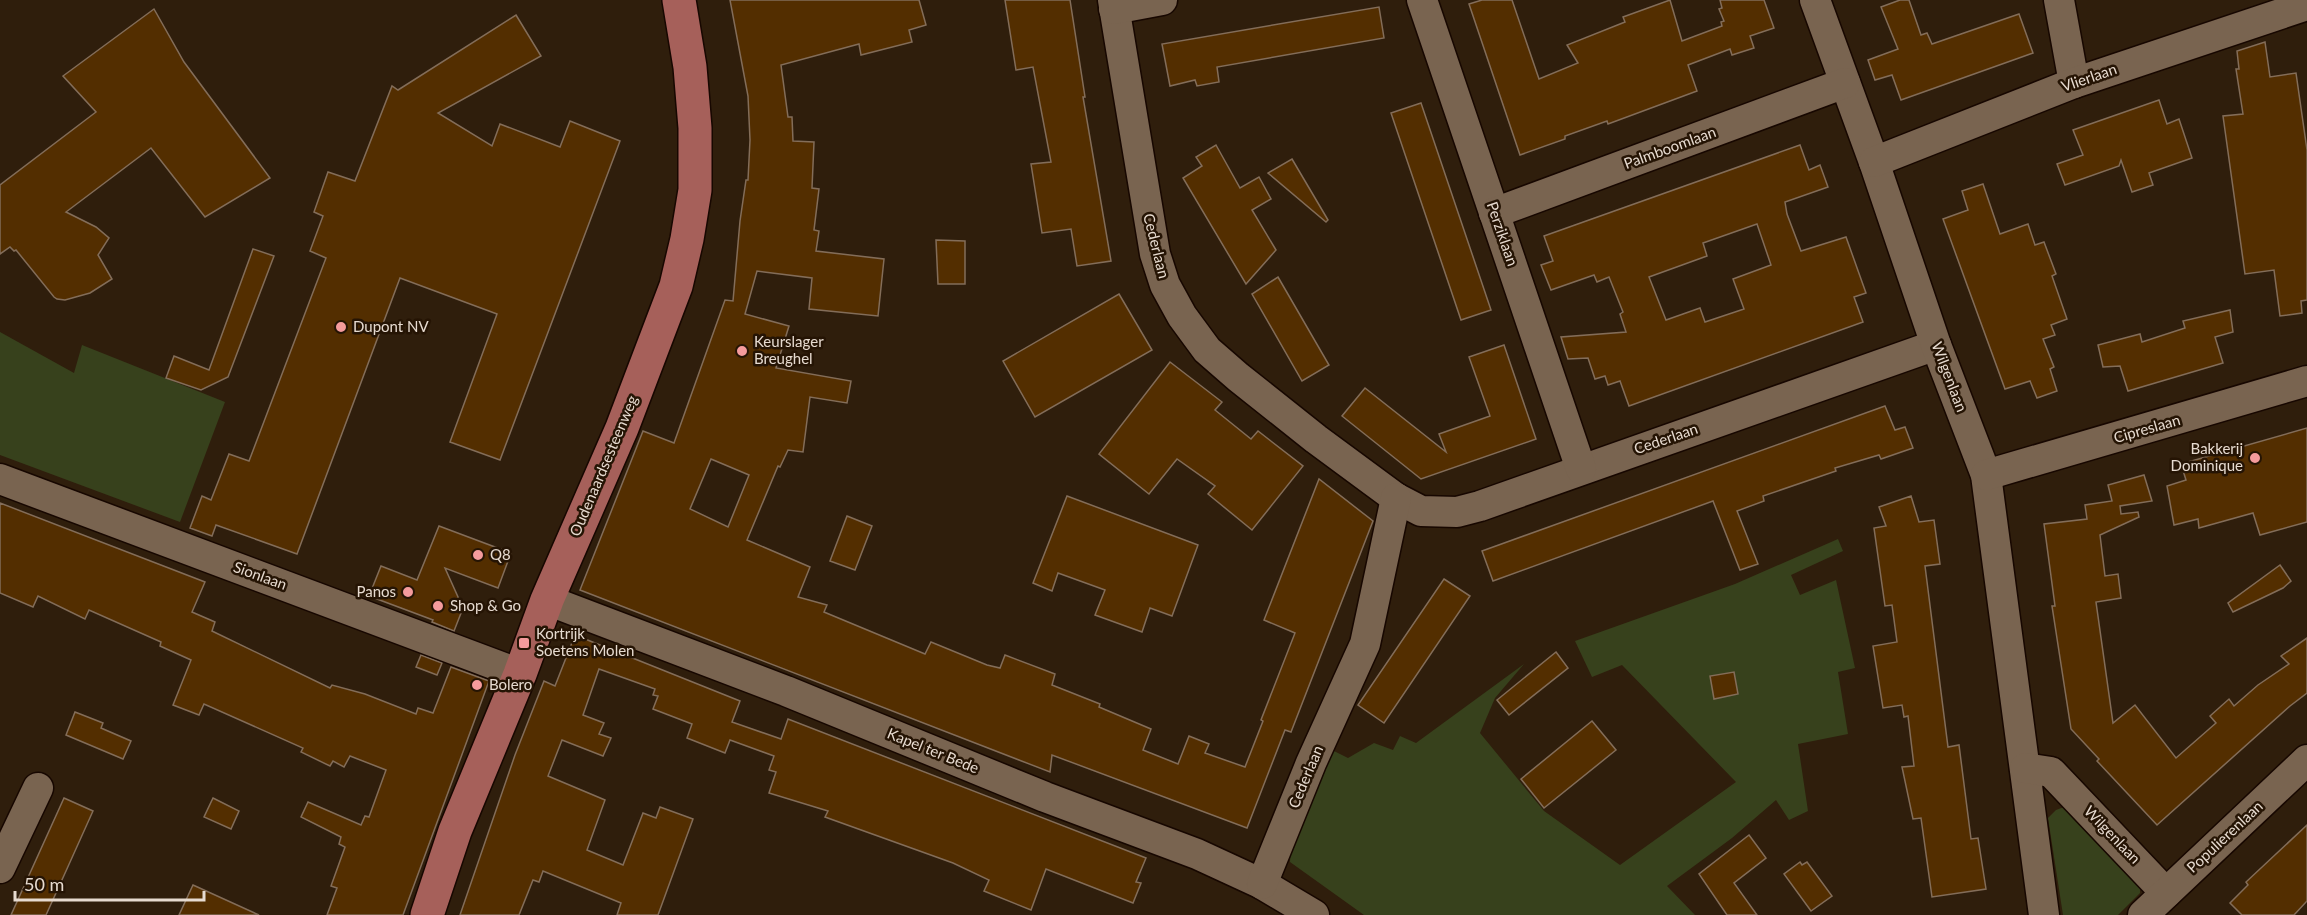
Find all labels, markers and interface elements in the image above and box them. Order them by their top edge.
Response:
street label: Vlierlaan [2059,59,2119,95]
street label: Palmboomlaan [1621,122,1718,172]
street label: Perziklaan [1484,199,1522,268]
street label: Cederlaan [1140,211,1174,280]
place label: Dupont NV [353,317,429,335]
marker: Dupont NV [334,320,348,334]
place label: Keurslager Breughel [754,332,824,367]
street label: Wilgenlaan [1928,339,1971,414]
marker: Keurslager Breughel [735,344,749,358]
street label: Oudenaardsesteenweg [565,392,641,539]
street label: Cipreslaan [2111,410,2182,446]
street label: Cederlaan [1631,419,1700,457]
place label: Bakkerij Dominique [2171,439,2243,474]
marker: Bakkerij Dominique [2248,451,2262,465]
place label: Q8 [490,545,511,563]
marker: Q8 [471,548,485,562]
street label: Sionlaan [231,557,289,593]
place label: Panos [356,582,396,600]
marker: Panos [401,585,415,599]
place label: Shop & Go [450,596,521,614]
marker: Shop & Go [431,599,445,613]
place label: Kortrijk Soetens Molen [536,624,634,659]
marker: Kortrijk Soetens Molen [517,636,531,650]
place label: Bolero [489,675,532,693]
marker: Bolero [470,678,484,692]
street label: Kapel ter Bede [885,724,982,777]
street label: Cederlaan [1284,743,1326,811]
street label: Populierenlaan [2183,797,2266,876]
street label: Wilgenlaan [2081,802,2145,867]
scale bar [15,864,204,902]
text: 50 m [24,873,64,895]

